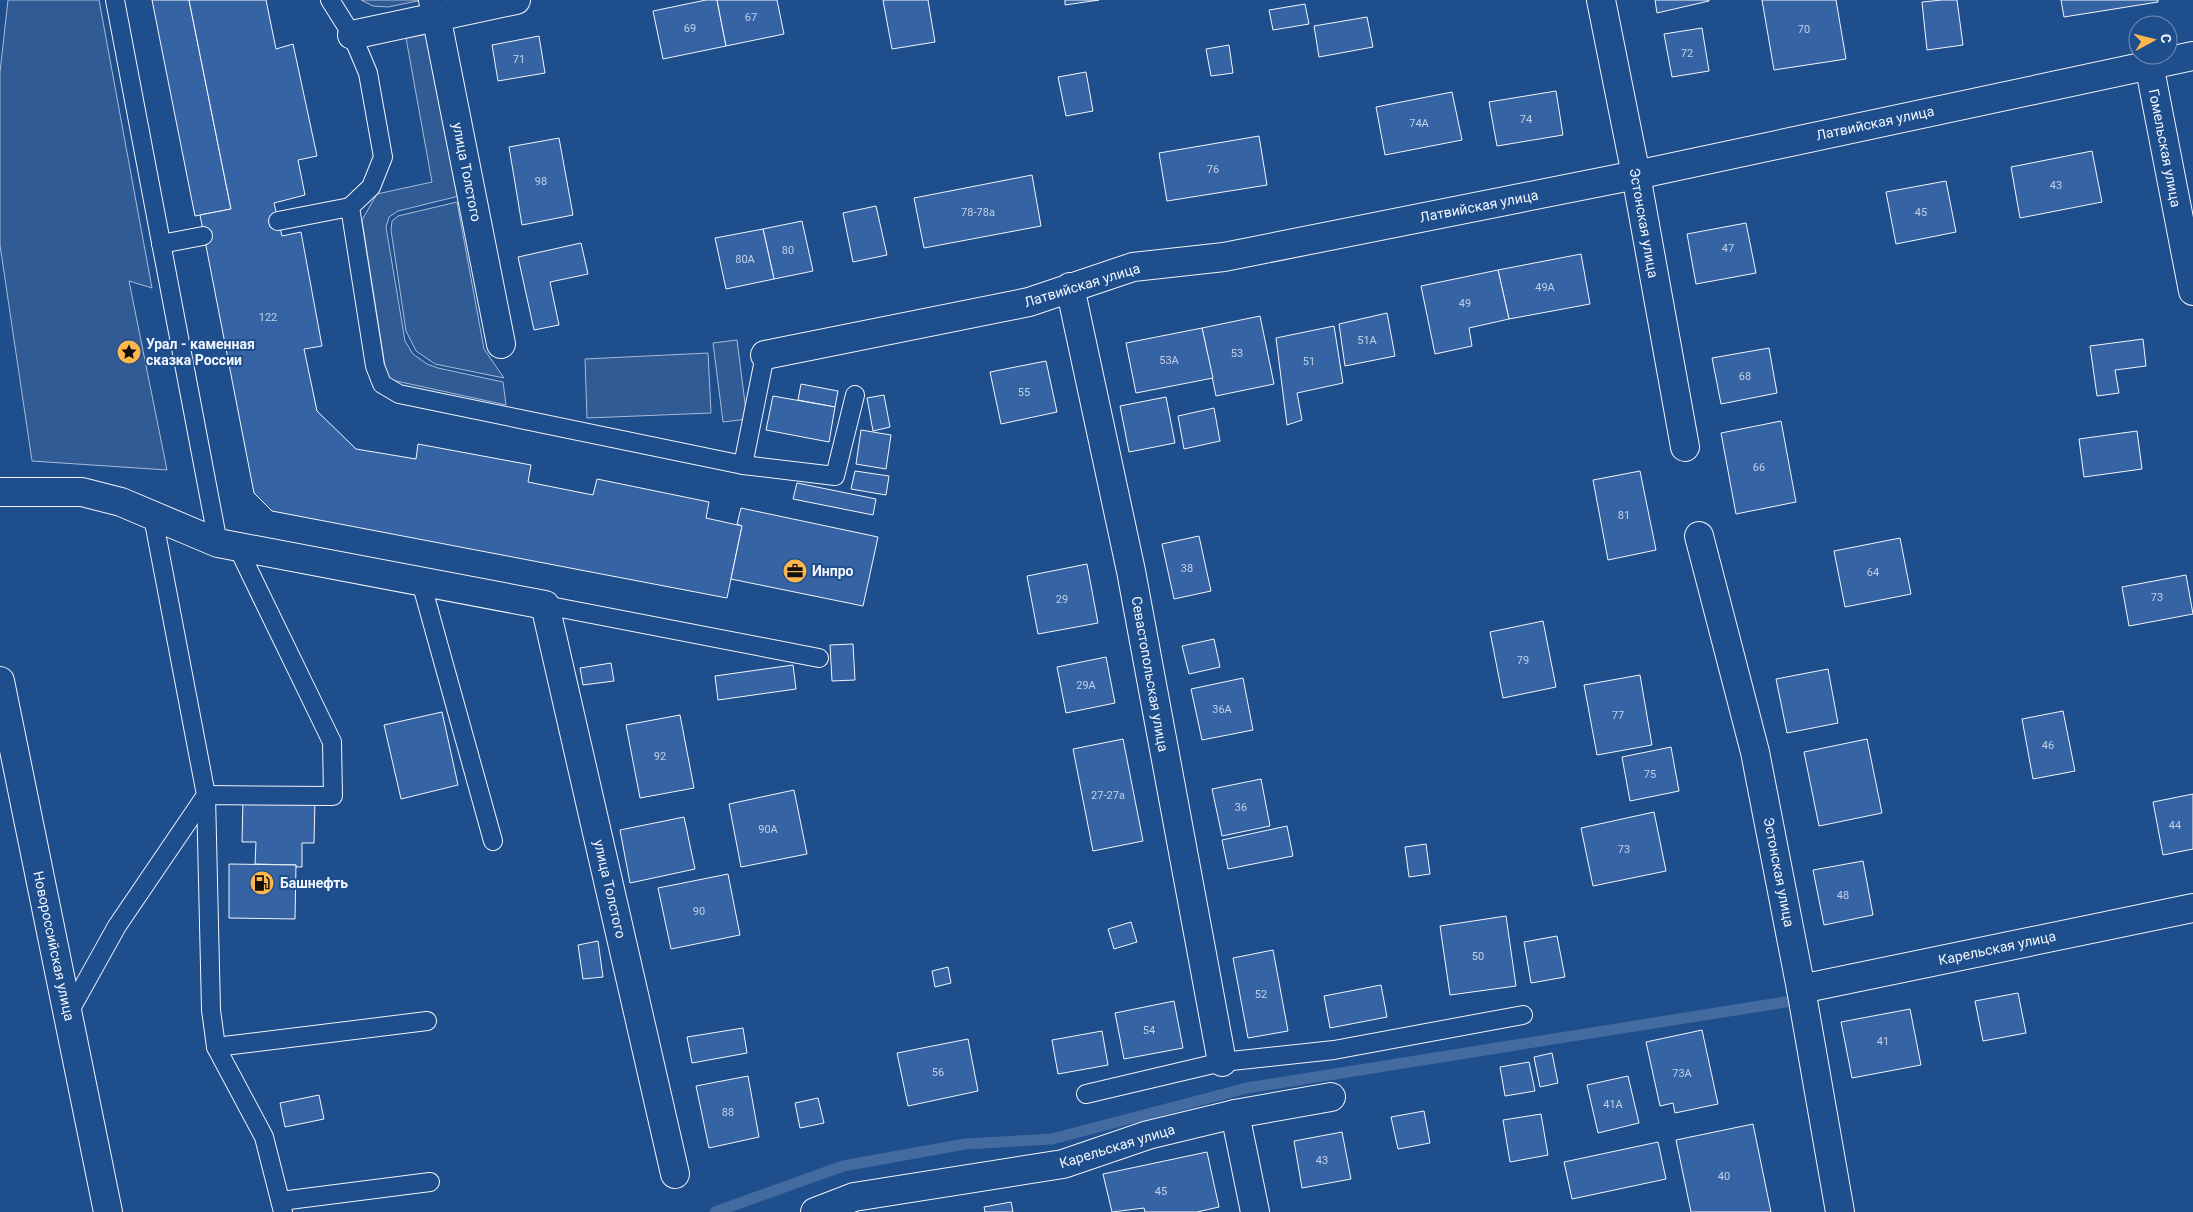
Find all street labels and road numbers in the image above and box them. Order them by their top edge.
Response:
street label: Гомельская улица [2146,88,2184,208]
street label: Латвийская улица [1814,103,1936,143]
street label: улица Толстого [450,121,484,223]
street label: Эстонская улица [1626,167,1662,279]
street label: Латвийская улица [1418,187,1540,225]
street label: Латвийская улица [1022,260,1142,310]
street label: Севастопольская улица [1128,595,1172,753]
street label: Эстонская улица [1761,816,1797,928]
street label: улица Толстого [591,838,629,940]
street label: Новороссийская улица [30,870,78,1022]
street label: Карельская улица [1937,928,2057,968]
street label: Карельская улица [1057,1121,1177,1171]

